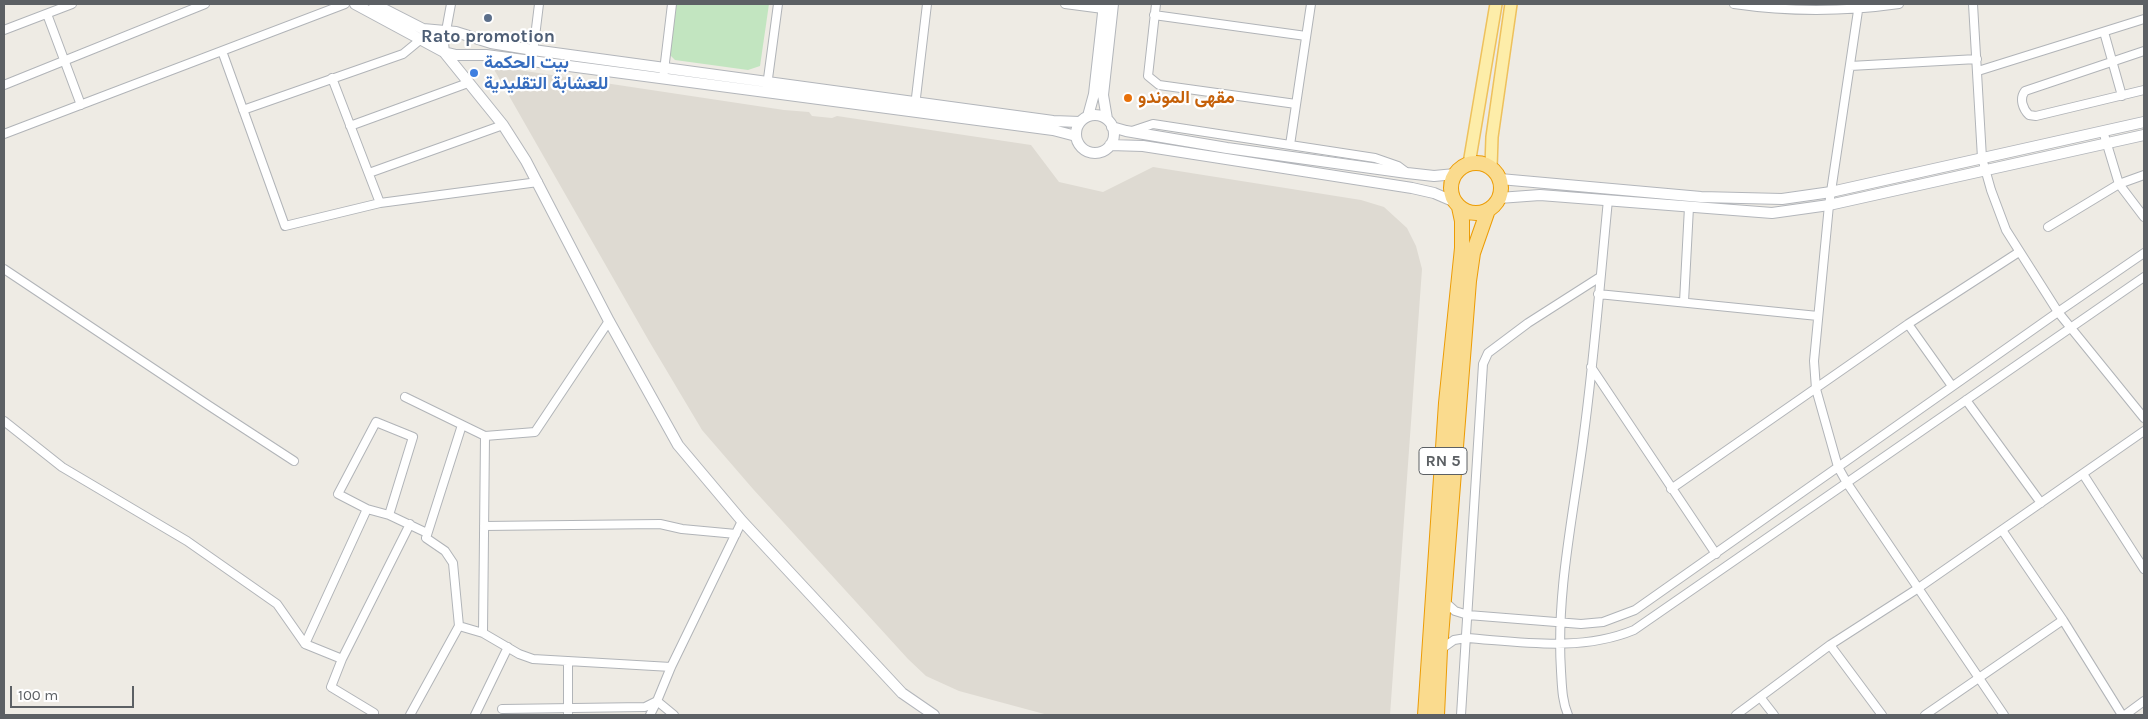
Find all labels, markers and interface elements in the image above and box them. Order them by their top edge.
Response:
marker: Rato promotion [482,12,494,24]
place label: Rato promotion [421,26,555,48]
place label: بيت الحكمة للعشابة التقليدية [484,52,608,94]
marker: بيت الحكمة للعشابة التقليدية [468,67,480,79]
place label: مقهى الموندو [1138,87,1235,109]
marker: مقهى الموندو [1122,92,1134,104]
road number: RN 5 [1419,448,1467,474]
scale bar [12,676,136,708]
text: 100 m [18,686,58,704]

